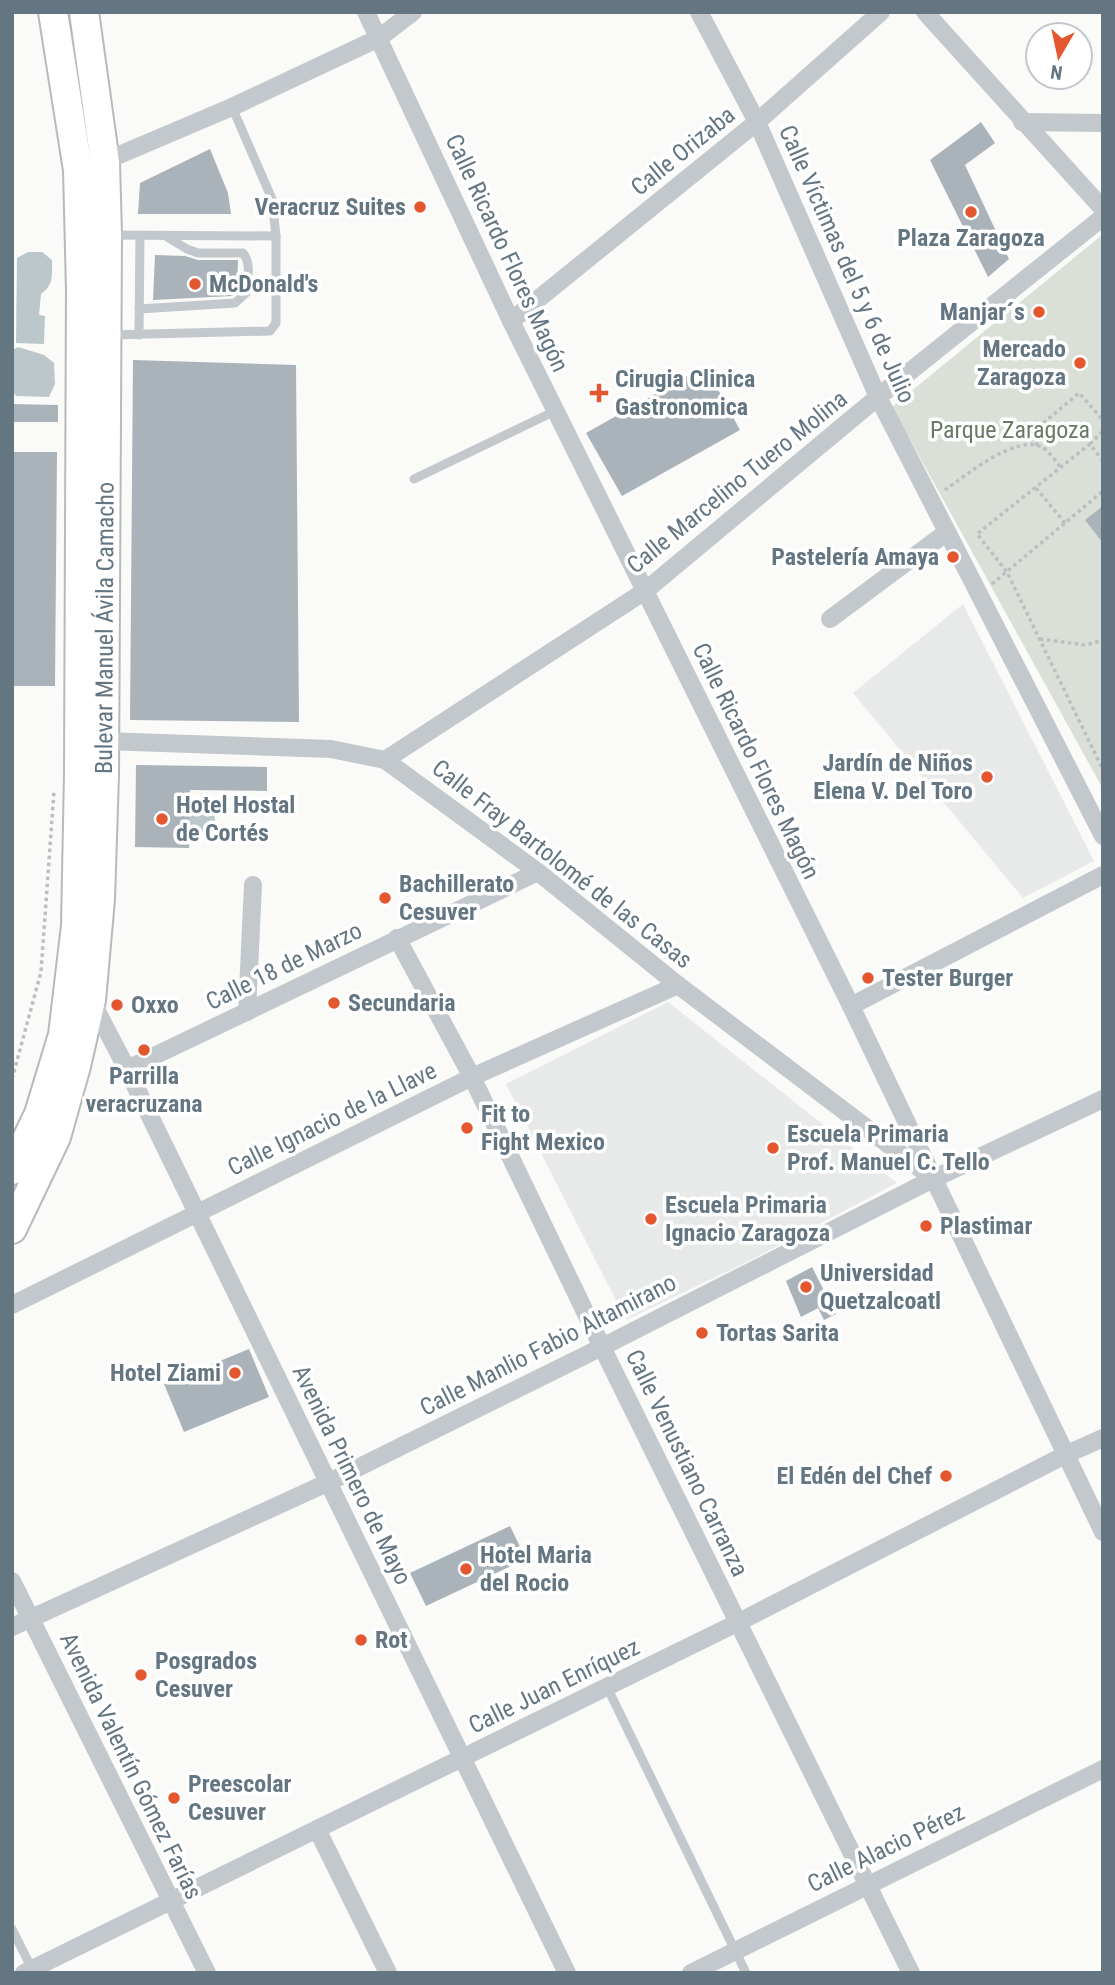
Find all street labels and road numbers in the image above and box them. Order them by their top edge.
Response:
street label: Calle Orizaba [625,101,741,201]
street label: Calle Víctimas del 5 y 6 de Julio [773,121,921,407]
street label: Calle Ricardo Flores Magón [440,130,574,376]
street label: Calle Marcelino Tuero Molina [621,385,853,579]
street label: Bulevar Manuel Ávila Camacho [90,482,120,774]
street label: Calle Ricardo Flores Magón [687,638,825,884]
street label: Calle Fray Bartolomé de las Casas [426,754,698,974]
street label: Calle 18 de Marzo [201,916,367,1016]
street label: Calle Ignacio de la Llave [223,1056,441,1182]
street label: Calle Manlio Fabio Altamirano [415,1268,681,1422]
street label: Calle Venustiano Carranza [620,1345,754,1581]
street label: Avenida Primero de Mayo [287,1361,417,1589]
street label: Avenida Valentín Gómez Farías [54,1628,208,1904]
street label: Calle Juan Enríquez [464,1633,644,1739]
street label: Calle Alacio Pérez [803,1798,969,1898]

